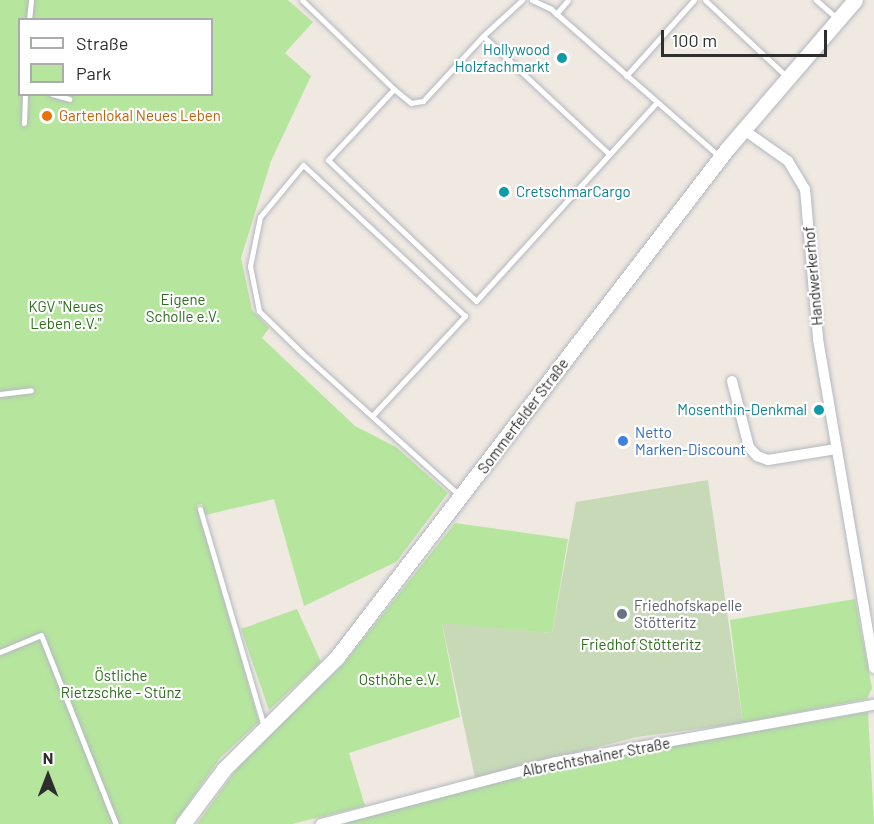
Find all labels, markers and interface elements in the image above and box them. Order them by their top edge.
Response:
legend [18,18,213,96]
scale bar [664,18,830,56]
text: 100 m [672,29,717,51]
text: Straße [76,32,128,54]
place label: Hollywood Holzfachmarkt [455,40,550,75]
marker: Hollywood Holzfachmarkt [555,51,569,65]
text: Park [76,62,111,84]
place label: Gartenlokal Neues Leben [59,107,221,125]
marker: Gartenlokal Neues Leben [40,109,54,123]
place label: CretschmarCargo [516,183,631,201]
marker: CretschmarCargo [497,185,511,199]
street label: Handwerkerhof [800,226,826,326]
park label: Eigene Scholle e.V. [146,290,220,325]
park label: KGV "Neues Leben e.V." [28,297,104,332]
street label: Sommerfelder Straße [474,355,572,477]
place label: Mosenthin-Denkmal [677,401,807,419]
marker: Mosenthin-Denkmal [812,403,826,417]
place label: Netto Marken-Discount [635,423,746,458]
marker: Netto Marken-Discount [616,434,630,448]
place label: Friedhofskapelle Stötteritz [634,596,742,631]
marker: Friedhofskapelle Stötteritz [615,607,629,621]
park label: Friedhof Stötteritz [581,636,701,654]
park label: Östliche Rietzschke - Stünz [61,666,181,701]
park label: Osthöhe e.V. [359,671,439,689]
street label: Albrechtshainer Straße [520,734,672,780]
north arrow [18,746,78,806]
text: N [43,748,53,767]

